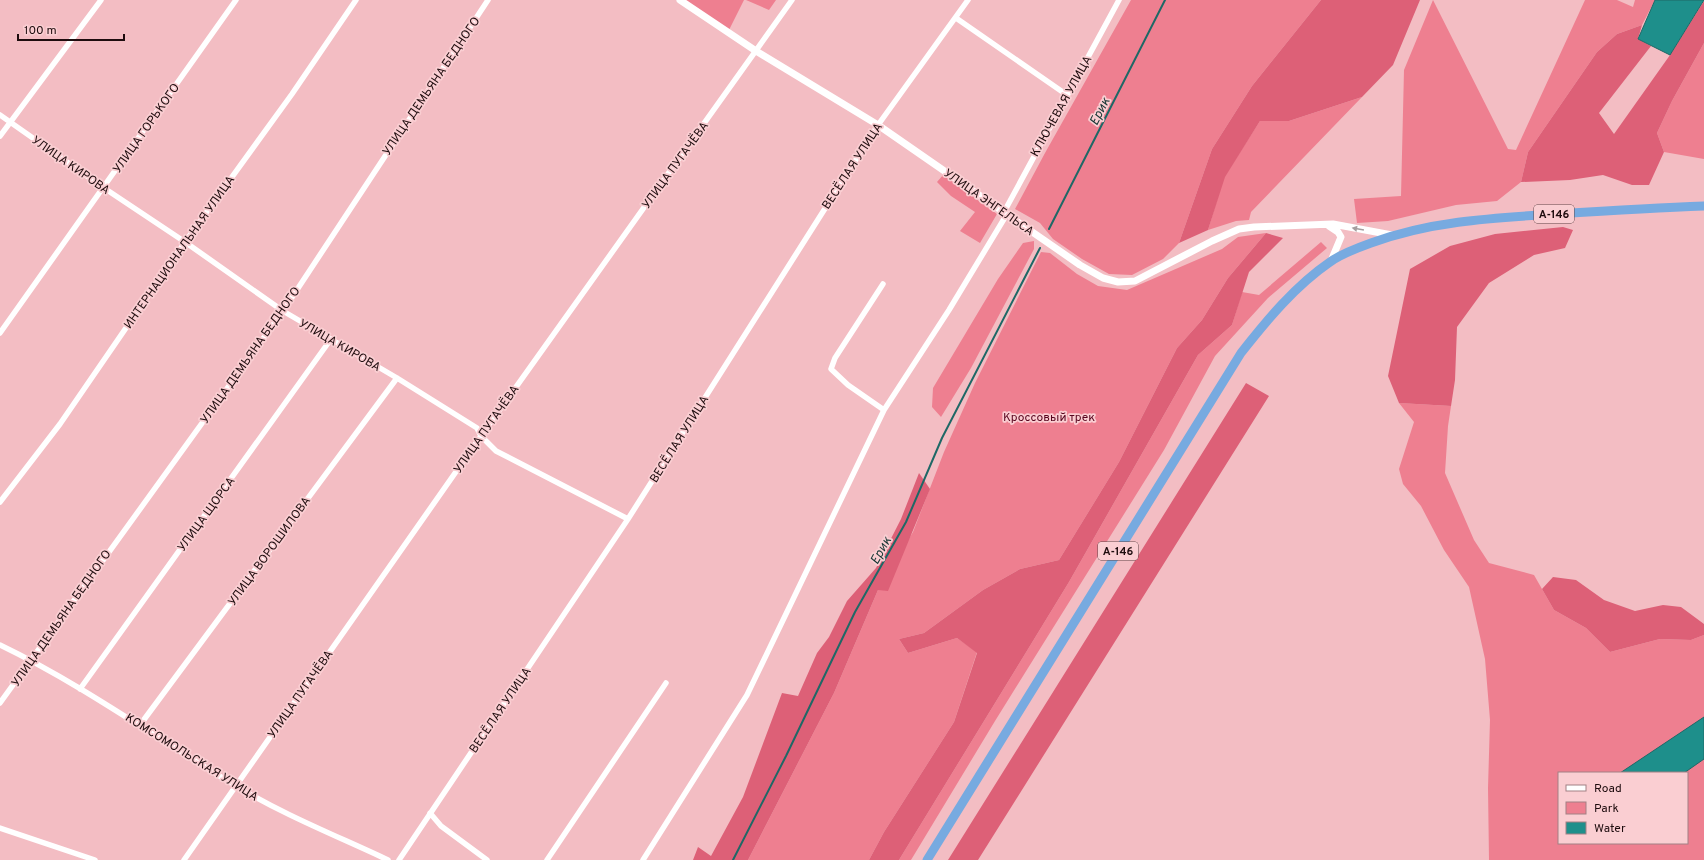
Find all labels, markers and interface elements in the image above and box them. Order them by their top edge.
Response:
street label: УЛИЦА ДЕМЬЯНА БЕДНОГО [379,14,484,159]
scale bar [18,16,124,42]
text: 100 m [24,23,57,39]
street label: КЛЮЧЕВАЯ УЛИЦА [1027,53,1096,160]
street label: УЛИЦА ГОРЬКОГО [110,80,184,177]
water label: Ерик [1087,95,1115,129]
street label: УЛИЦА ПУГАЧЁВА [639,119,713,212]
street label: ВЕСЁЛАЯ УЛИЦА [819,120,887,213]
street label: УЛИЦА КИРОВА [28,133,113,199]
street label: УЛИЦА ЭНГЕЛЬСА [940,166,1037,240]
street label: ИНТЕРНАЦИОНАЛЬНАЯ УЛИЦА [121,173,239,332]
road number: А-146 [1534,205,1574,223]
one-way arrow [1352,226,1364,232]
street label: УЛИЦА ДЕМЬЯНА БЕДНОГО [197,284,304,427]
street label: УЛИЦА КИРОВА [296,316,383,376]
street label: УЛИЦА ПУГАЧЁВА [450,382,523,477]
street label: ВЕСЁЛАЯ УЛИЦА [647,393,713,486]
park label: Кроссовый трек [1003,410,1095,426]
street label: УЛИЦА ЩОРСА [174,474,239,555]
street label: УЛИЦА ВОРОШИЛОВА [225,494,315,609]
water label: Ерик [868,534,896,568]
road number: А-146 [1098,542,1138,560]
street label: УЛИЦА ДЕМЬЯНА БЕДНОГО [8,547,115,690]
street label: УЛИЦА ПУГАЧЁВА [264,647,337,742]
street label: ВЕСЁЛАЯ УЛИЦА [466,665,535,756]
street label: КОМСОМОЛЬСКАЯ УЛИЦА [122,710,261,805]
legend [1558,772,1688,844]
text: Road [1594,781,1622,797]
text: Park [1594,801,1619,817]
text: Water [1594,821,1626,837]

